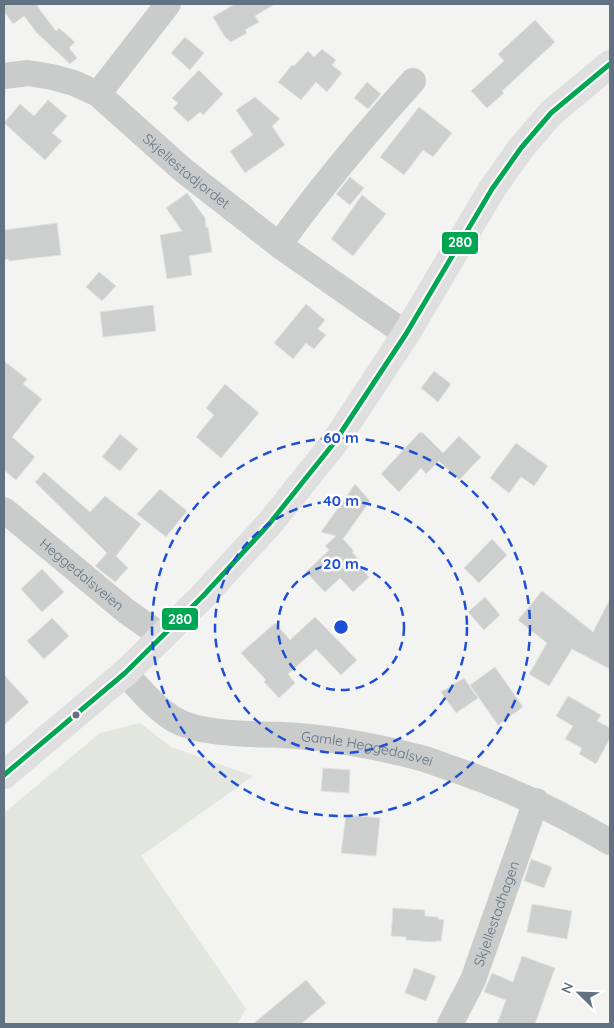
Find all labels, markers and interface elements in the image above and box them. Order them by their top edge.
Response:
street label: Skjellestadjordet [139,129,234,213]
line badge: 280 [441,231,479,255]
text: 280 [448,233,473,251]
text: 60 m [323,428,359,447]
text: 40 m [323,491,359,510]
street label: Heggedalsveien [36,534,128,615]
text: 20 m [323,554,359,573]
line badge: 280 [161,607,199,631]
text: 280 [168,610,193,628]
centre of rings [332,618,350,636]
unlabelled marker [71,710,81,720]
street label: Gamle Heggedalsvei [300,727,436,770]
street label: Skjellestadhagen [470,859,523,969]
north arrow [554,968,604,1018]
text: N [557,980,577,996]

